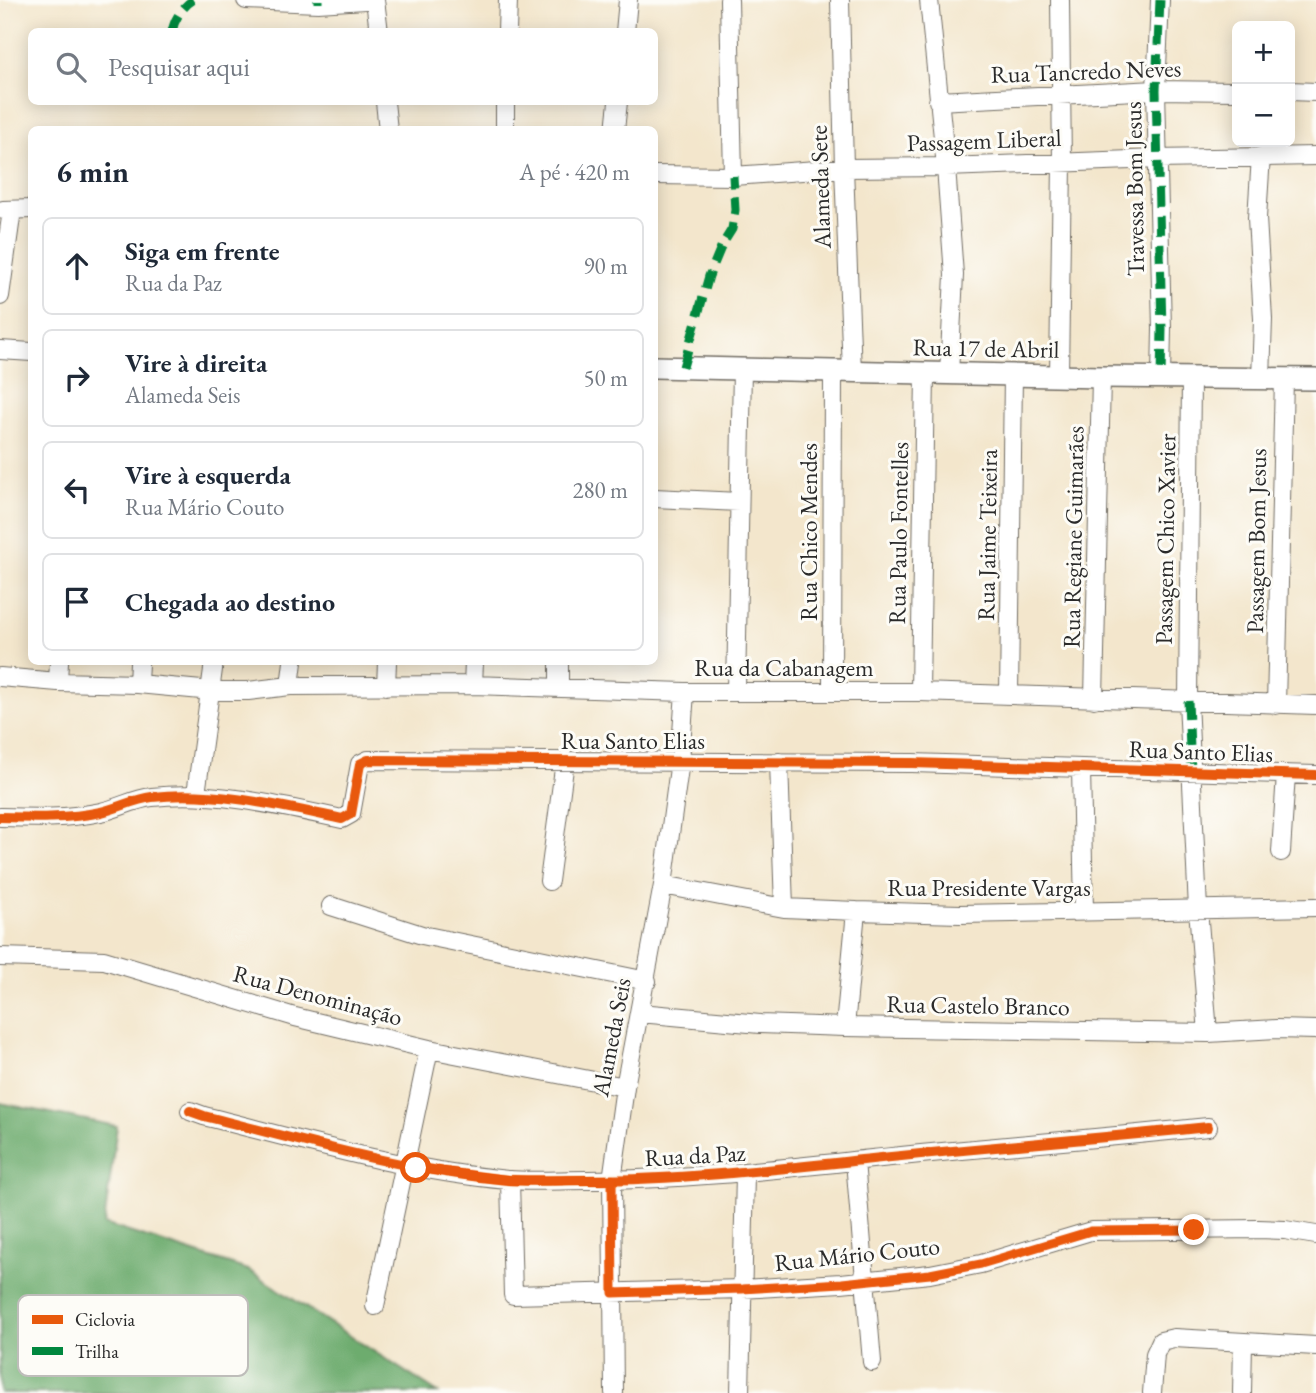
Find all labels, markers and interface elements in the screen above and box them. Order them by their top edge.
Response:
map controls [1232,21,1295,147]
button: + [1232,21,1295,84]
search box [28,28,658,105]
icon: search [52,48,90,86]
text: Pesquisar aqui [108,50,250,84]
street label: Rua Tancredo Neves [990,52,1182,90]
button: − [1232,84,1295,147]
street label: Travessa Bom Jesus [1117,101,1151,277]
street label: Passagem Liberal [906,122,1062,158]
street label: Alameda Sete [802,125,838,250]
text: 6 min [56,152,129,191]
text: A pé · 420 m [519,157,630,187]
text: Siga em frente [125,234,280,268]
icon: ahead [58,247,96,285]
text: 90 m [583,251,628,281]
text: Rua da Paz [125,268,222,298]
street label: Rua 17 de Abril [912,331,1060,365]
text: Vire à direita [125,346,267,380]
icon: right [58,359,96,397]
text: 50 m [583,363,628,393]
text: Alameda Seis [125,380,240,410]
street label: Rua Regiane Guimarães [1056,426,1090,648]
street label: Passagem Chico Xavier [1148,433,1182,645]
street label: Rua Paulo Fontelles [881,441,915,625]
street label: Rua Chico Mendes [793,443,824,621]
street label: Rua Jaime Teixeira [970,448,1004,621]
street label: Passagem Bom Jesus [1239,448,1273,634]
text: Vire à esquerda [125,458,291,492]
icon: left [58,471,96,509]
text: 280 m [572,475,628,505]
text: Rua Mário Couto [125,492,284,522]
icon: arrive [58,583,96,621]
text: Chegada ao destino [125,585,335,619]
street label: Rua da Cabanagem [694,652,874,683]
street label: Rua Santo Elias [561,725,705,756]
street label: Rua Santo Elias [1128,733,1274,769]
street label: Rua Presidente Vargas [887,872,1091,903]
street label: Rua Denominação [230,958,406,1032]
street label: Alameda Seis [584,975,638,1100]
street label: Rua Castelo Branco [886,988,1070,1022]
street label: Rua da Paz [644,1137,746,1173]
route start [400,1152,431,1183]
route end [1178,1214,1209,1245]
street label: Rua Mário Couto [773,1230,941,1278]
legend [18,1295,248,1376]
text: Ciclovia [75,1307,136,1332]
text: Trilha [75,1339,119,1364]

